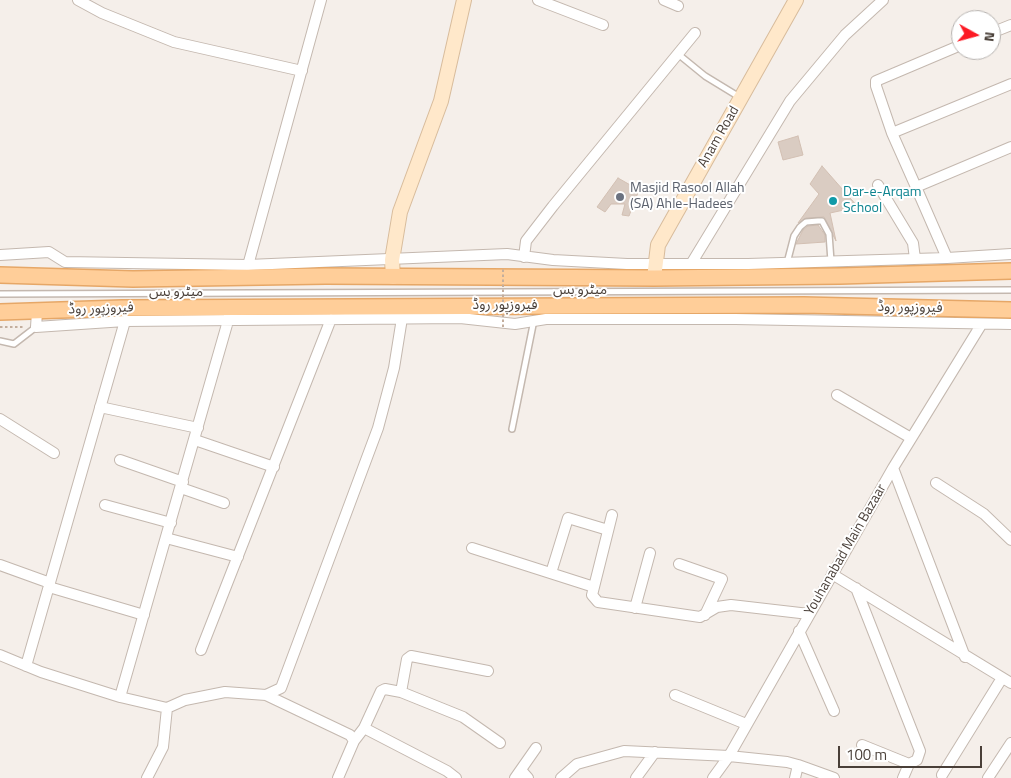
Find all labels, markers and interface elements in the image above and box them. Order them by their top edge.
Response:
north arrow [951,10,1001,60]
text: N [979,31,1001,43]
street label: Anam Road [695,103,743,171]
place label: Masjid Rasool Allah (SA) Ahle-Hadees [630,181,744,213]
place label: Dar-e-Arqam School [843,185,922,218]
marker: Masjid Rasool Allah (SA) Ahle-Hadees [614,191,626,203]
marker: Dar-e-Arqam School [827,195,839,207]
street label: میٹرو بس [553,283,607,299]
street label: میٹرو بس [149,285,203,301]
street label: فیروزپور روڈ [472,298,538,314]
street label: فیروزپور روڈ [68,299,134,319]
street label: فیروزپور روڈ [877,299,943,317]
street label: Youhanabad Main Bazaar [802,481,890,619]
scale bar [841,736,985,768]
text: 100 m [846,743,887,766]

